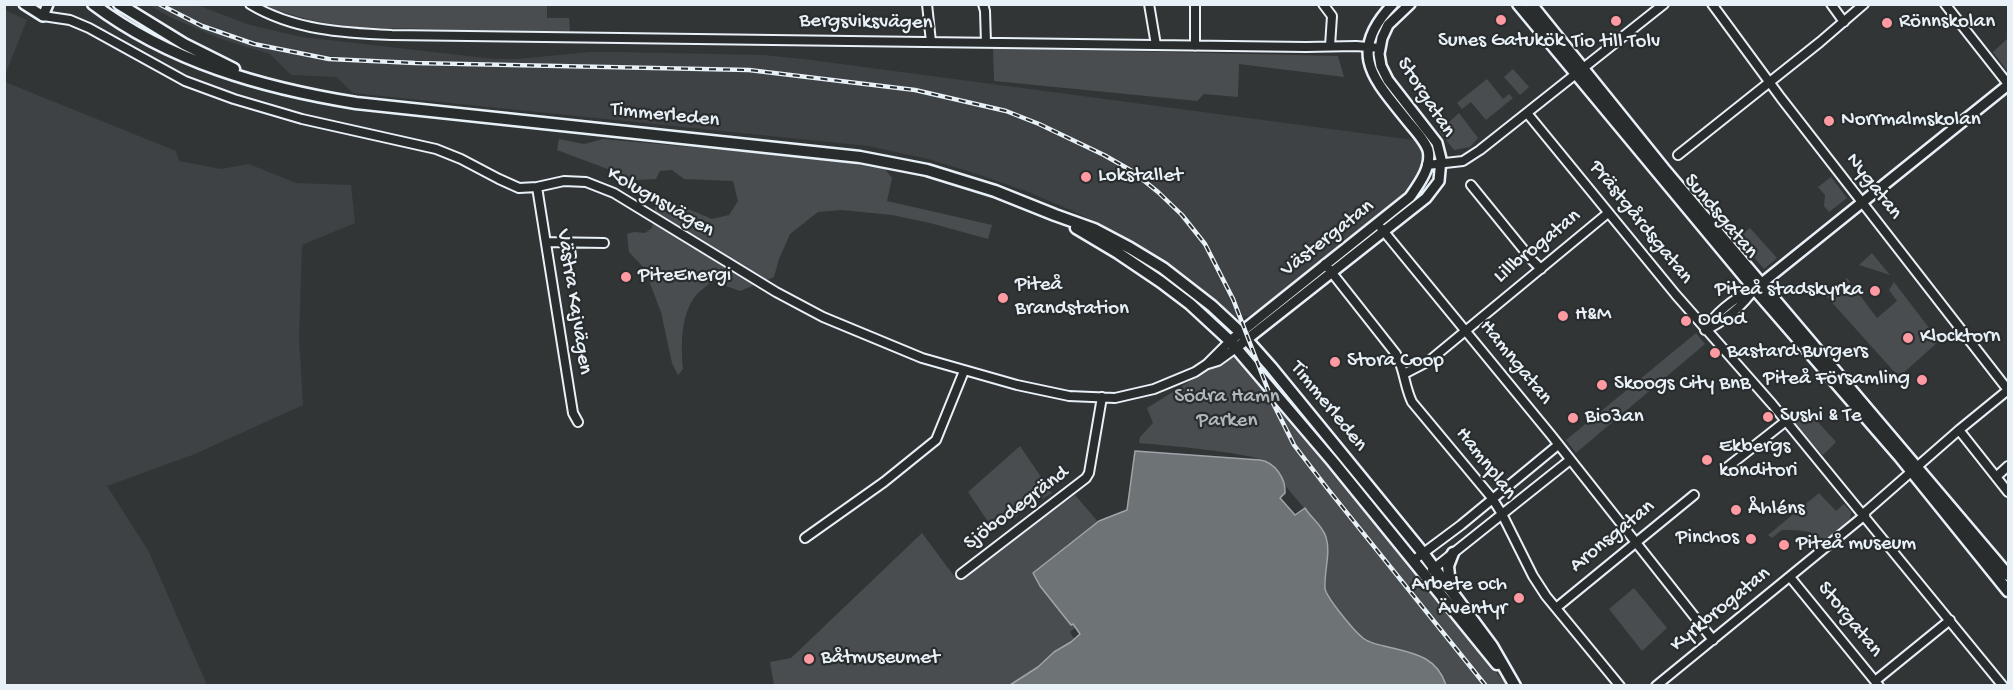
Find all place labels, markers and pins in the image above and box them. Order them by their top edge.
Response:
place label: Rönnskolan [1899,10,1995,36]
marker: Sunes Gatukök [1494,13,1508,27]
marker: Tio till Tolv [1609,14,1623,28]
marker: Rönnskolan [1880,16,1894,30]
place label: Sunes Gatukök [1438,29,1564,55]
place label: Tio till Tolv [1572,30,1660,56]
place label: Norrmalmskolan [1841,108,1981,134]
marker: Norrmalmskolan [1822,114,1836,128]
place label: Lokstallet [1098,164,1183,190]
marker: Lokstallet [1079,170,1093,184]
place label: PiteEnergi [638,264,731,290]
marker: PiteEnergi [619,270,633,284]
place label: Piteå Brandstation [1015,273,1129,323]
place label: Piteå stadskyrka [1715,278,1863,304]
marker: Piteå stadskyrka [1868,284,1882,298]
marker: Piteå Brandstation [996,291,1010,305]
place label: H&M [1575,303,1611,329]
place label: Odod [1698,308,1746,334]
marker: H&M [1556,309,1570,323]
marker: Odod [1679,314,1693,328]
place label: Klocktorn [1920,325,2000,351]
marker: Klocktorn [1901,331,1915,345]
place label: Bastard Burgers [1727,340,1868,366]
marker: Bastard Burgers [1708,346,1722,360]
place label: Stora Coop [1347,349,1444,375]
marker: Stora Coop [1328,355,1342,369]
place label: Piteå Församling [1763,367,1910,393]
place label: Skoogs City BnB [1614,372,1751,398]
marker: Piteå Församling [1915,373,1929,387]
marker: Skoogs City BnB [1595,378,1609,392]
place label: Sushi & Te [1780,404,1862,430]
place label: Bio3an [1585,405,1644,431]
marker: Sushi & Te [1761,410,1775,424]
marker: Bio3an [1566,411,1580,425]
place label: Ekbergs konditori [1719,435,1798,485]
marker: Ekbergs konditori [1700,453,1714,467]
place label: Åhléns [1748,497,1805,523]
marker: Åhléns [1729,503,1743,517]
place label: Pinchos [1676,526,1739,552]
marker: Pinchos [1744,532,1758,546]
place label: Piteå museum [1796,532,1916,558]
marker: Piteå museum [1777,538,1791,552]
place label: Arbete och Äventyr [1412,573,1507,623]
marker: Arbete och Äventyr [1512,591,1526,605]
place label: Båtmuseumet [821,646,939,672]
marker: Båtmuseumet [802,652,816,666]

